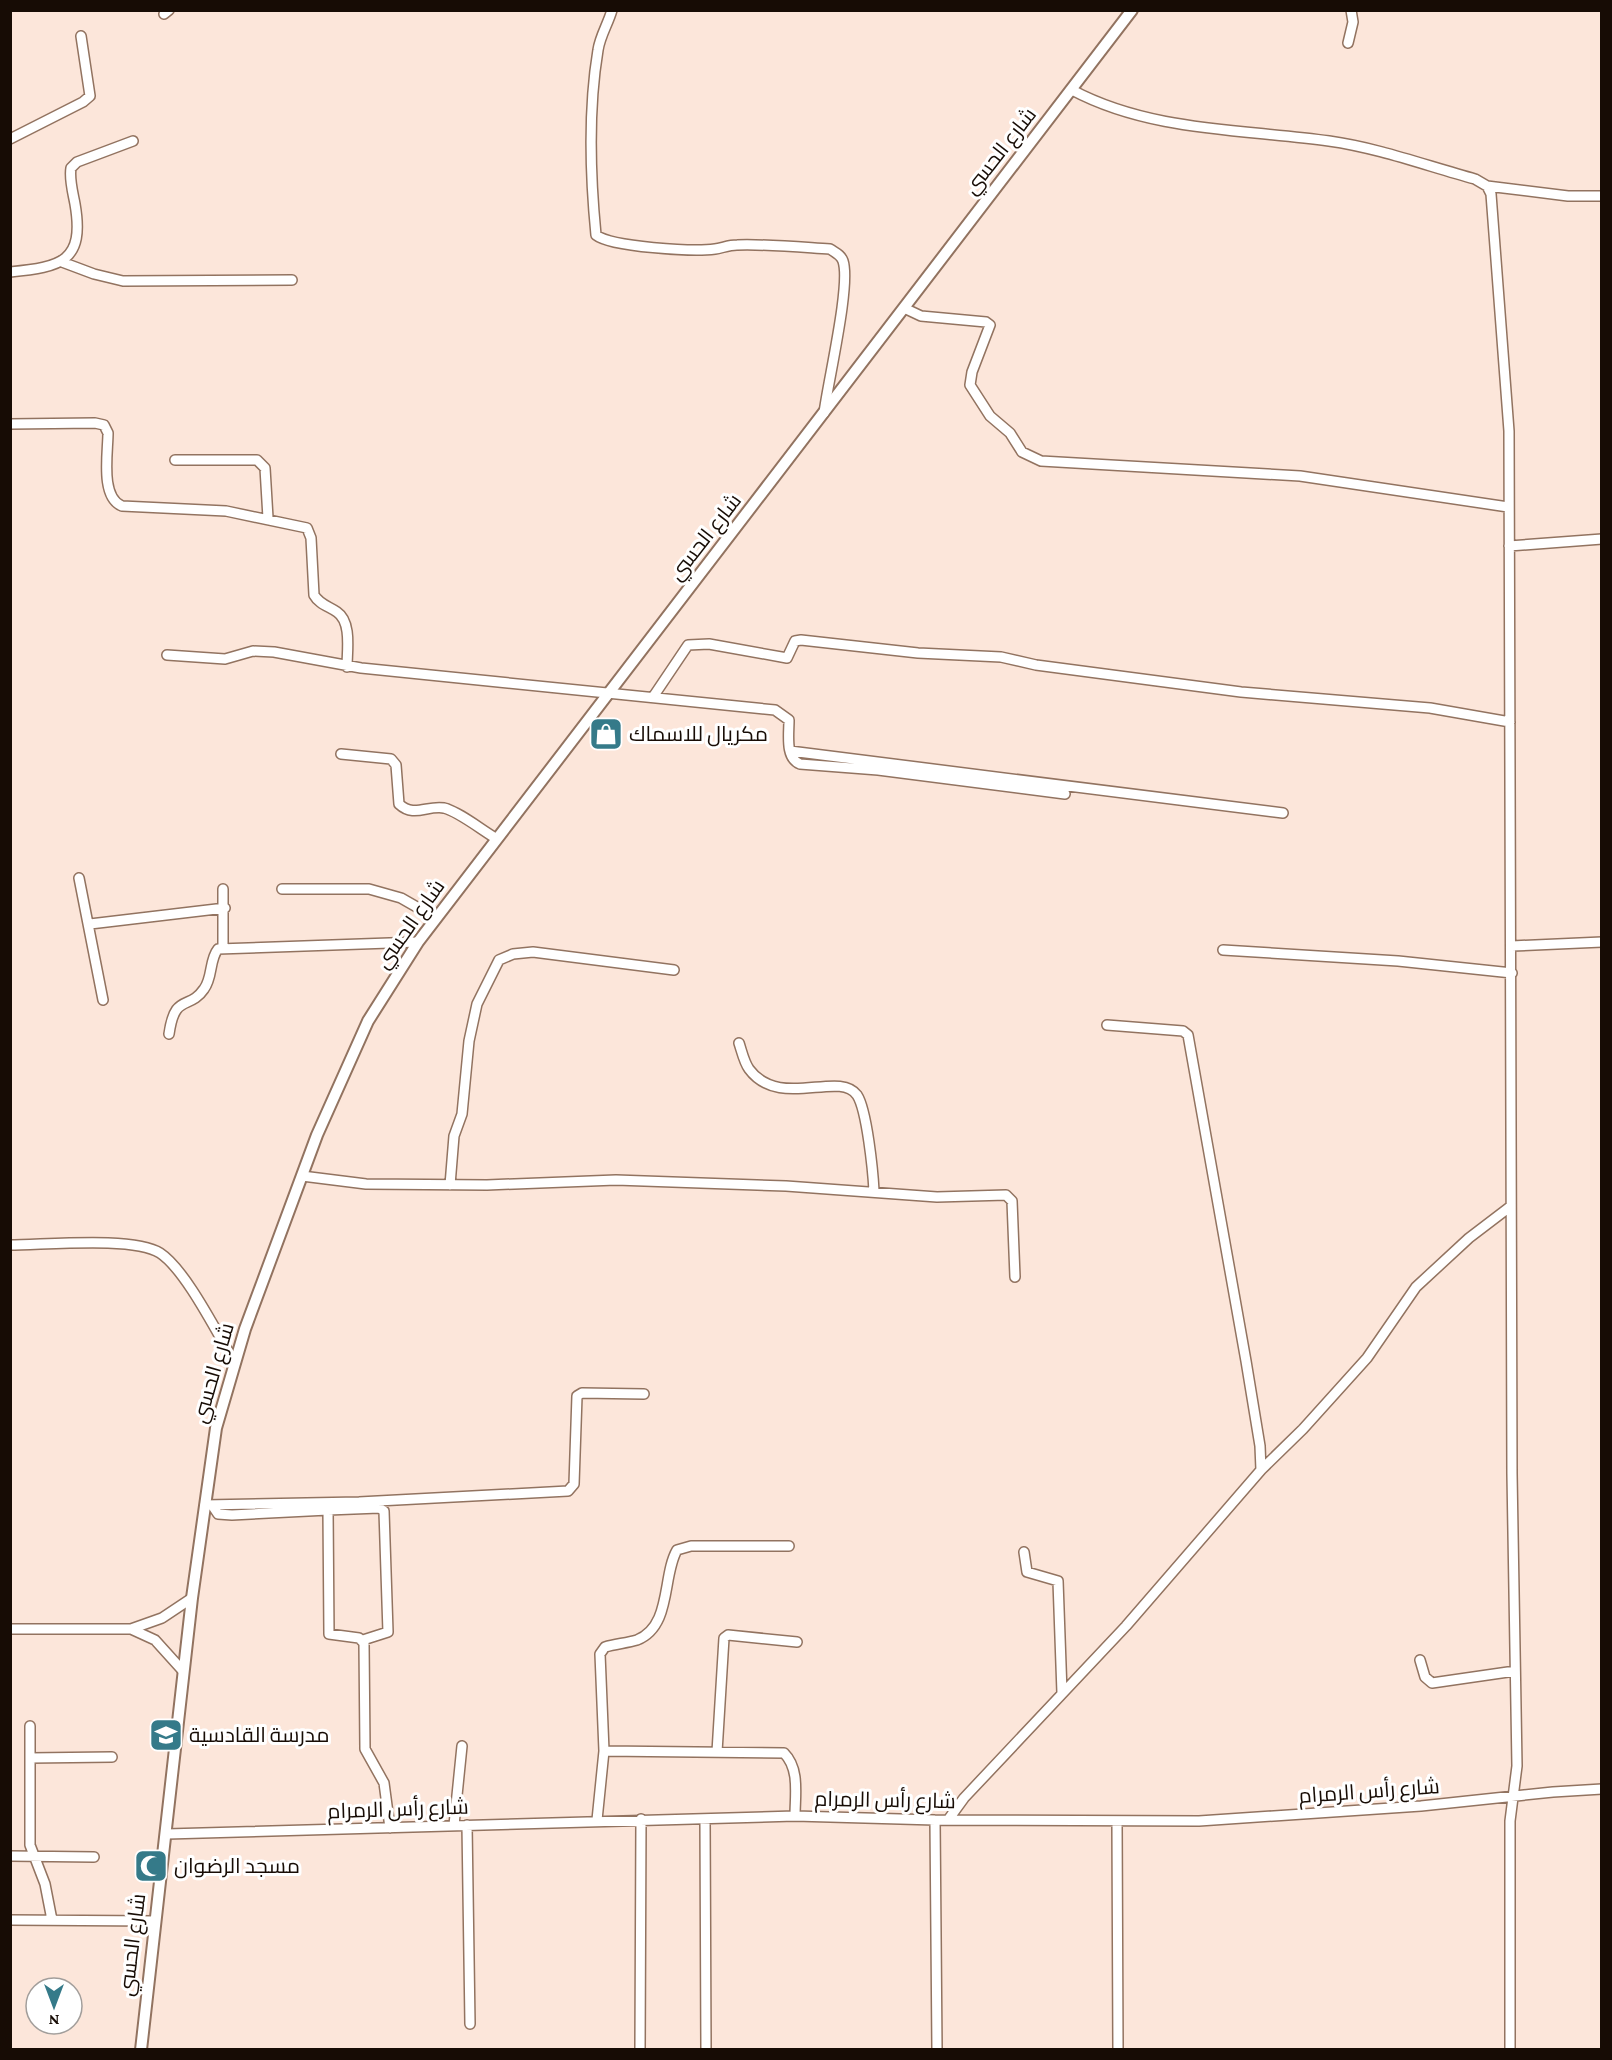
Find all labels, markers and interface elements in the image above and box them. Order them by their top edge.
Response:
street label: شارع الحسي [959,103,1044,201]
street label: شارع الحسي [664,489,749,587]
shop icon: مكريال للاسماك [588,716,624,752]
place label: مكريال للاسماك [629,722,768,747]
street label: شارع الحسي [371,875,452,975]
street label: شارع الحسي [187,1320,242,1427]
school or university icon: مدرسة القادسية [148,1717,184,1753]
place label: مدرسة القادسية [189,1723,330,1747]
street label: شارع رأس الرمرام [1298,1773,1441,1810]
street label: شارع رأس الرمرام [814,1786,956,1815]
street label: شارع رأس الرمرام [327,1794,469,1825]
mosque icon: مسجد الرضوان [133,1848,169,1884]
place label: مسجد الرضوان [174,1854,300,1879]
street label: شارع الحسي [114,1892,153,1998]
north arrow [24,1976,84,2036]
text: N [48,2012,59,2029]

